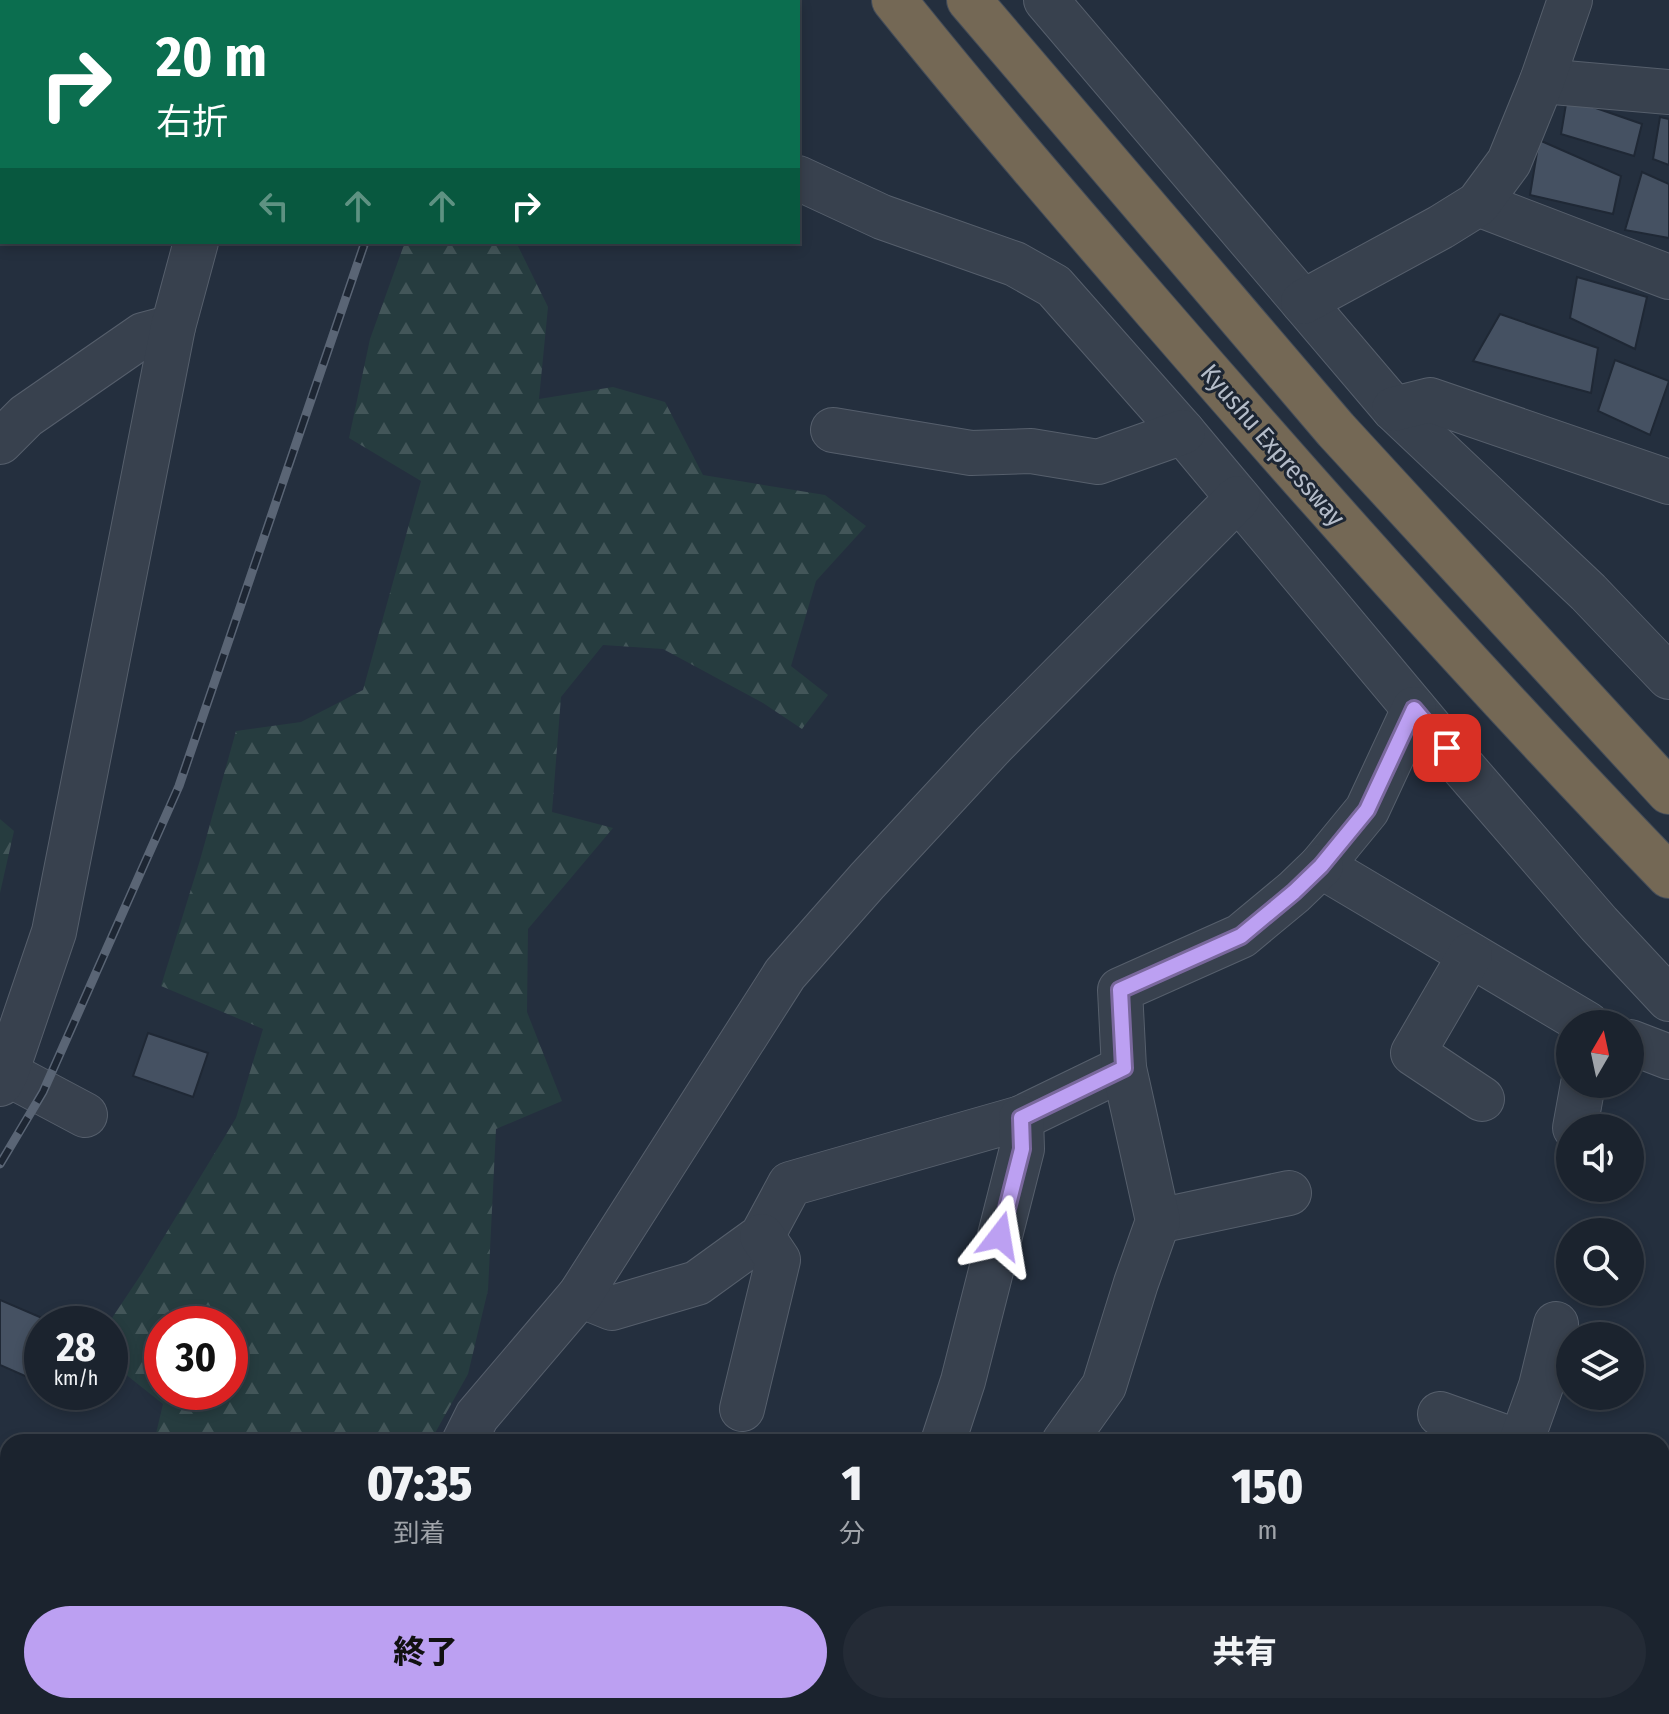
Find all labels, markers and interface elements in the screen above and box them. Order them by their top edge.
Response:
text: 20 m [156,24,267,91]
icon: right [24,32,128,136]
text: 右折 [156,100,228,144]
icon: left [252,184,296,228]
icon: ahead [336,184,380,228]
icon: ahead [420,184,464,228]
icon: right [504,184,548,228]
street label: Kyushu Expressway [1194,358,1352,533]
pin [1413,714,1481,782]
icon: arrive [1425,726,1469,770]
north arrow [1556,1010,1644,1098]
map controls [1556,1010,1644,1410]
button: sound [1556,1114,1644,1202]
position arrow [958,1194,1042,1278]
button: search [1556,1218,1644,1306]
speed limit sign: 30 [144,1306,248,1410]
button: layers [1556,1322,1644,1410]
text: 28 [56,1324,96,1372]
text: km/h [54,1366,98,1390]
text: 07:35 [367,1455,472,1513]
text: 1 [842,1455,862,1513]
text: 150 [1232,1458,1303,1516]
text: m [1258,1515,1278,1546]
text: 到着 [394,1518,446,1549]
text: 分 [839,1518,865,1549]
button: 終了 [24,1606,827,1698]
button: 共有 [843,1606,1646,1698]

